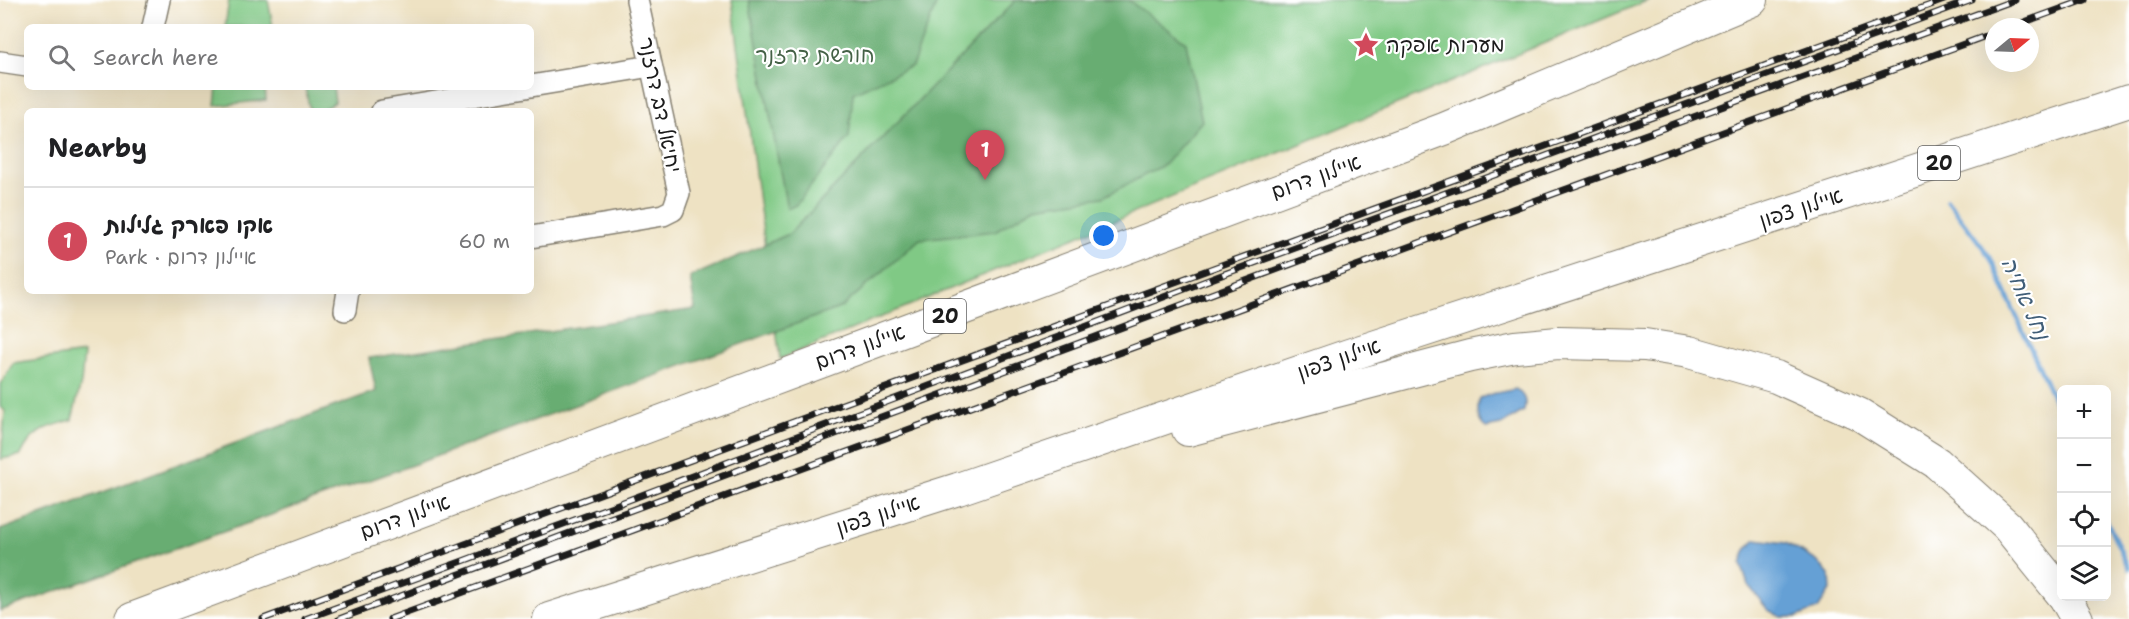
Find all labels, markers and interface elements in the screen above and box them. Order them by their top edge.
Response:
north arrow [1985,18,2039,72]
search box [24,24,534,90]
place icon: מערות אפקה [1351,30,1381,60]
place label: מערות אפקה [1386,31,1505,59]
street label: יחיאל דב דרזנר [632,35,688,175]
icon: search [45,41,78,74]
park label: חורשת דרזנר [756,41,874,69]
text: Search here [93,43,219,72]
text: Nearby [48,130,147,165]
pin: 1 [966,130,1004,180]
road number: 20 [1918,146,1960,180]
street label: איילון דרום [1267,148,1365,206]
street label: איילון צפון [1755,181,1847,235]
text: אקו פארק גלילות [105,211,273,240]
your location [1089,221,1118,250]
text: 1 [63,228,72,254]
text: 60 m [458,228,510,254]
text: Park · איילון דרום [105,244,256,270]
water label: נחל אחיה [1994,252,2057,346]
road number: 20 [924,299,966,333]
street label: איילון דרום [811,318,909,376]
street label: איילון צפון [1294,332,1384,386]
map controls [2057,385,2111,601]
button: + [2057,385,2111,439]
button: − [2057,439,2111,493]
street label: איילון דרום [356,488,454,546]
street label: איילון צפון [832,488,924,542]
button: locate [2057,493,2111,547]
button: layers [2057,547,2111,601]

